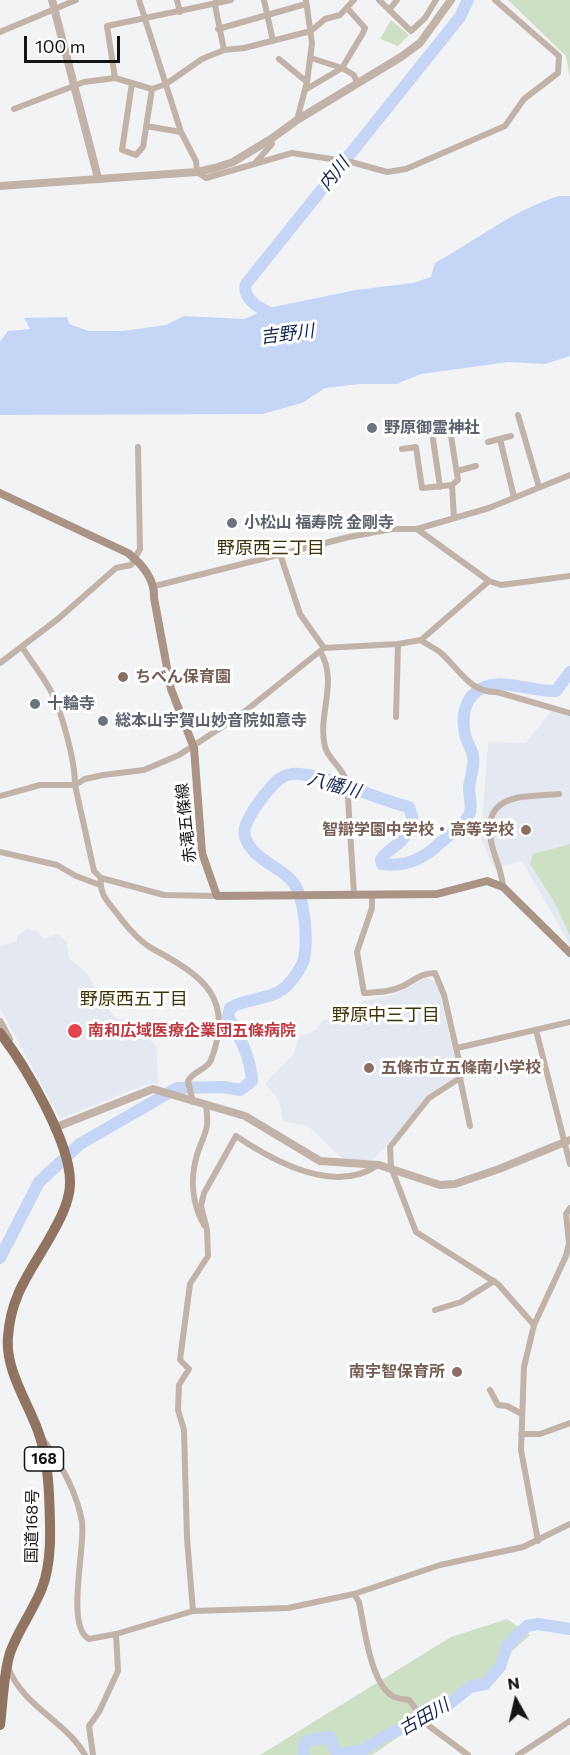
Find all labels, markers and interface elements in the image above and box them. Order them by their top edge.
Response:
scale bar [27,24,123,62]
text: 100 m [35,35,85,57]
water label: 内川 [314,153,354,195]
water label: 吉野川 [259,320,315,348]
place label: 野原御霊神社 [384,418,480,438]
marker: 野原御霊神社 [365,421,379,435]
place label: 小松山 福寿院 金剛寺 [244,513,394,533]
marker: 小松山 福寿院 金剛寺 [225,516,239,530]
district label: 野原西三丁目 [217,537,325,559]
place label: ちべん保育園 [135,667,231,687]
marker: ちべん保育園 [116,670,130,684]
place label: 十輪寺 [47,694,95,714]
marker: 十輪寺 [28,697,42,711]
place label: 総本山宇賀山妙音院如意寺 [115,711,307,731]
marker: 総本山宇賀山妙音院如意寺 [96,714,110,728]
water label: 八幡川 [305,768,363,802]
street label: 赤滝五條線 [172,782,200,864]
place label: 智辯学園中学校・高等学校 [322,820,514,840]
marker: 智辯学園中学校・高等学校 [519,823,533,837]
district label: 野原西五丁目 [80,988,188,1010]
district label: 野原中三丁目 [332,1004,440,1026]
place label: 南和広域医療企業団五條病院 [88,1021,296,1041]
marker: 南和広域医療企業団五條病院 [66,1022,84,1040]
place label: 五條市立五條南小学校 [381,1058,541,1078]
marker: 五條市立五條南小学校 [362,1061,376,1075]
place label: 南宇智保育所 [349,1362,445,1382]
marker: 南宇智保育所 [450,1365,464,1379]
road number: 168 [24,1447,63,1471]
street label: 国道168号 [22,1489,42,1563]
north arrow [486,1671,546,1731]
text: N [506,1672,521,1693]
water label: 古田川 [395,1694,453,1740]

